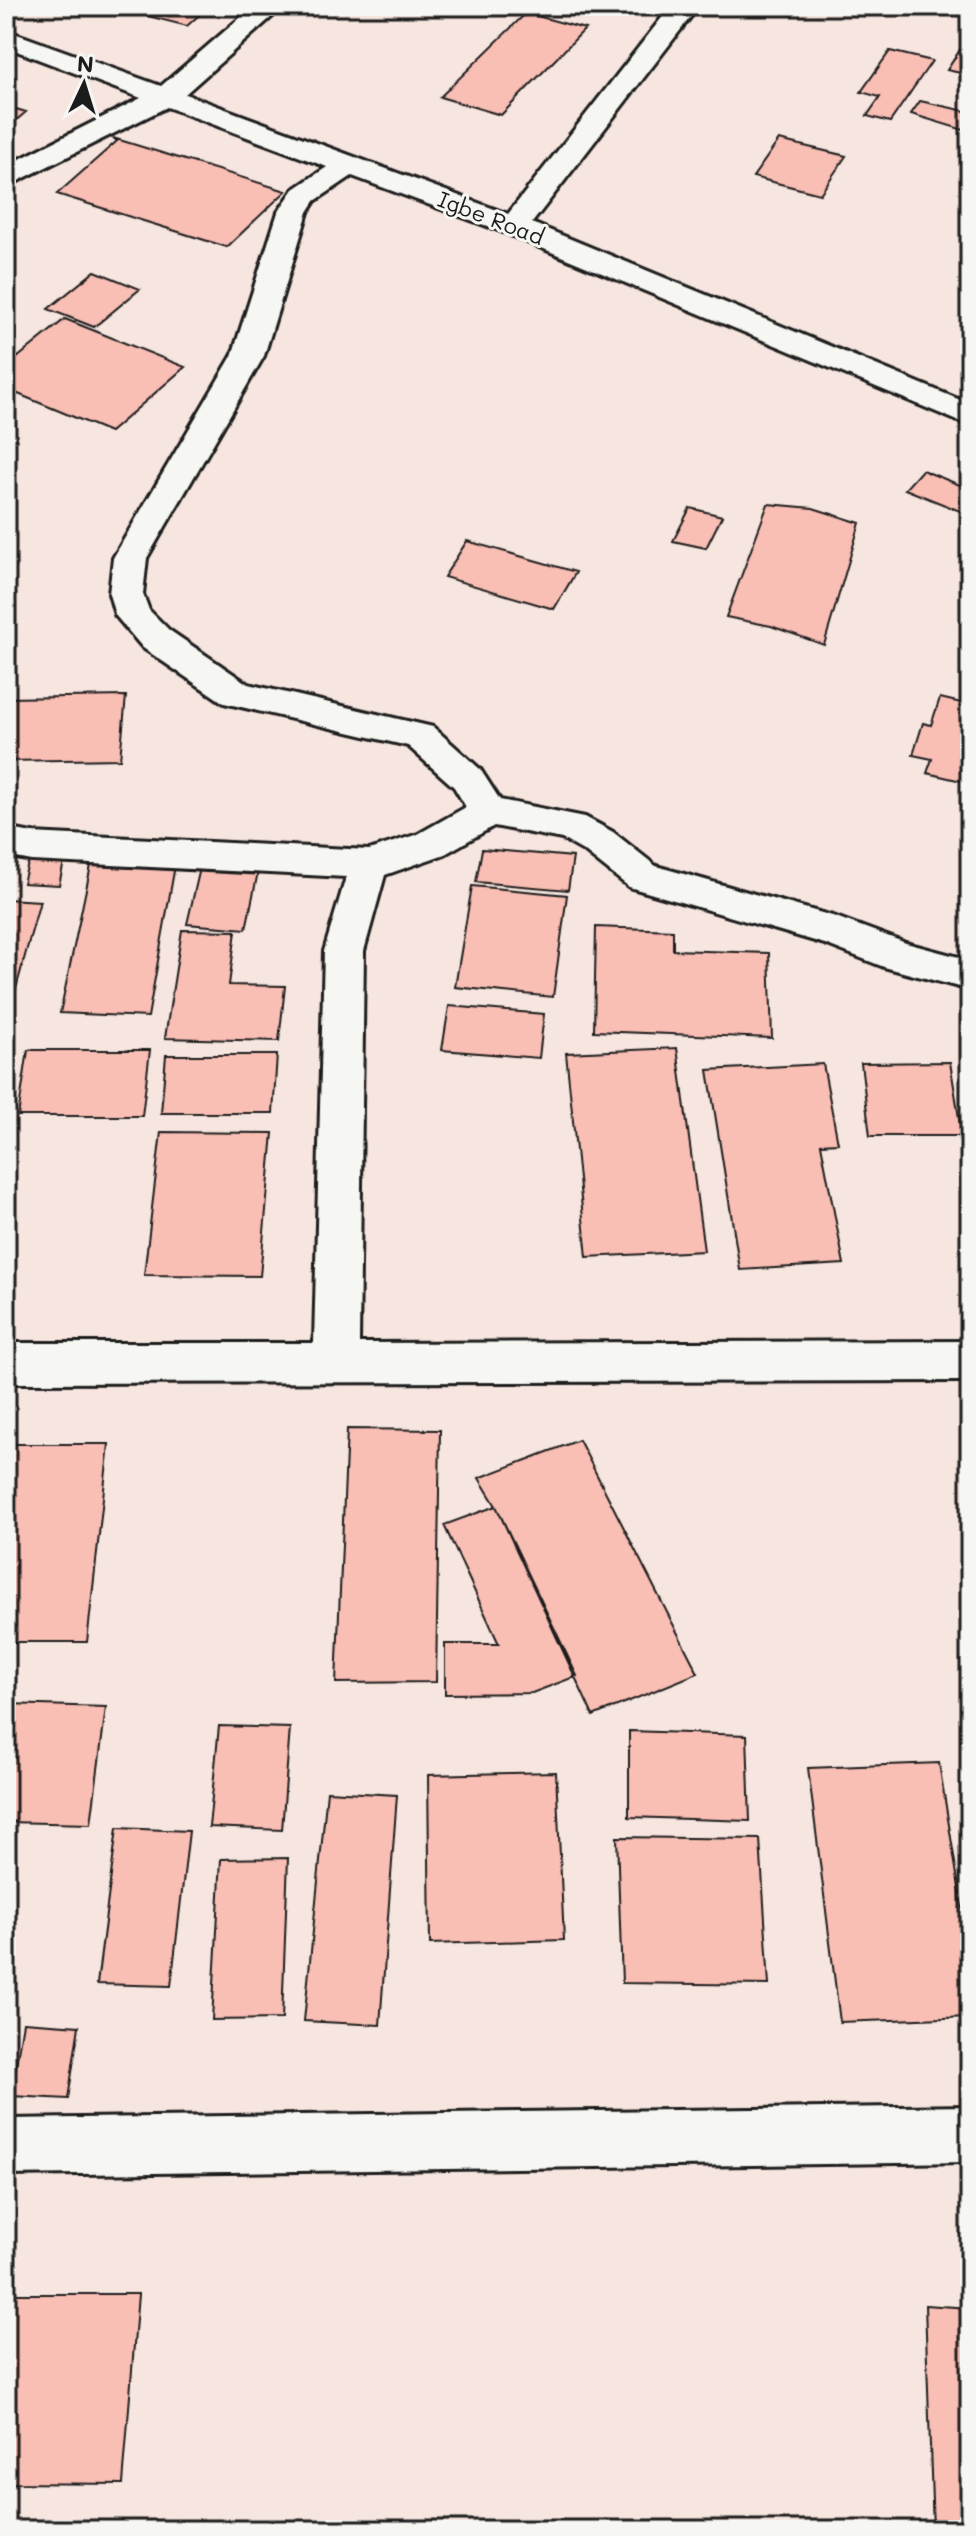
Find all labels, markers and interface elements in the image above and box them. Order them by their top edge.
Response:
north arrow [44,44,124,124]
text: N [76,49,95,79]
street label: Igbe Road [434,184,549,251]

